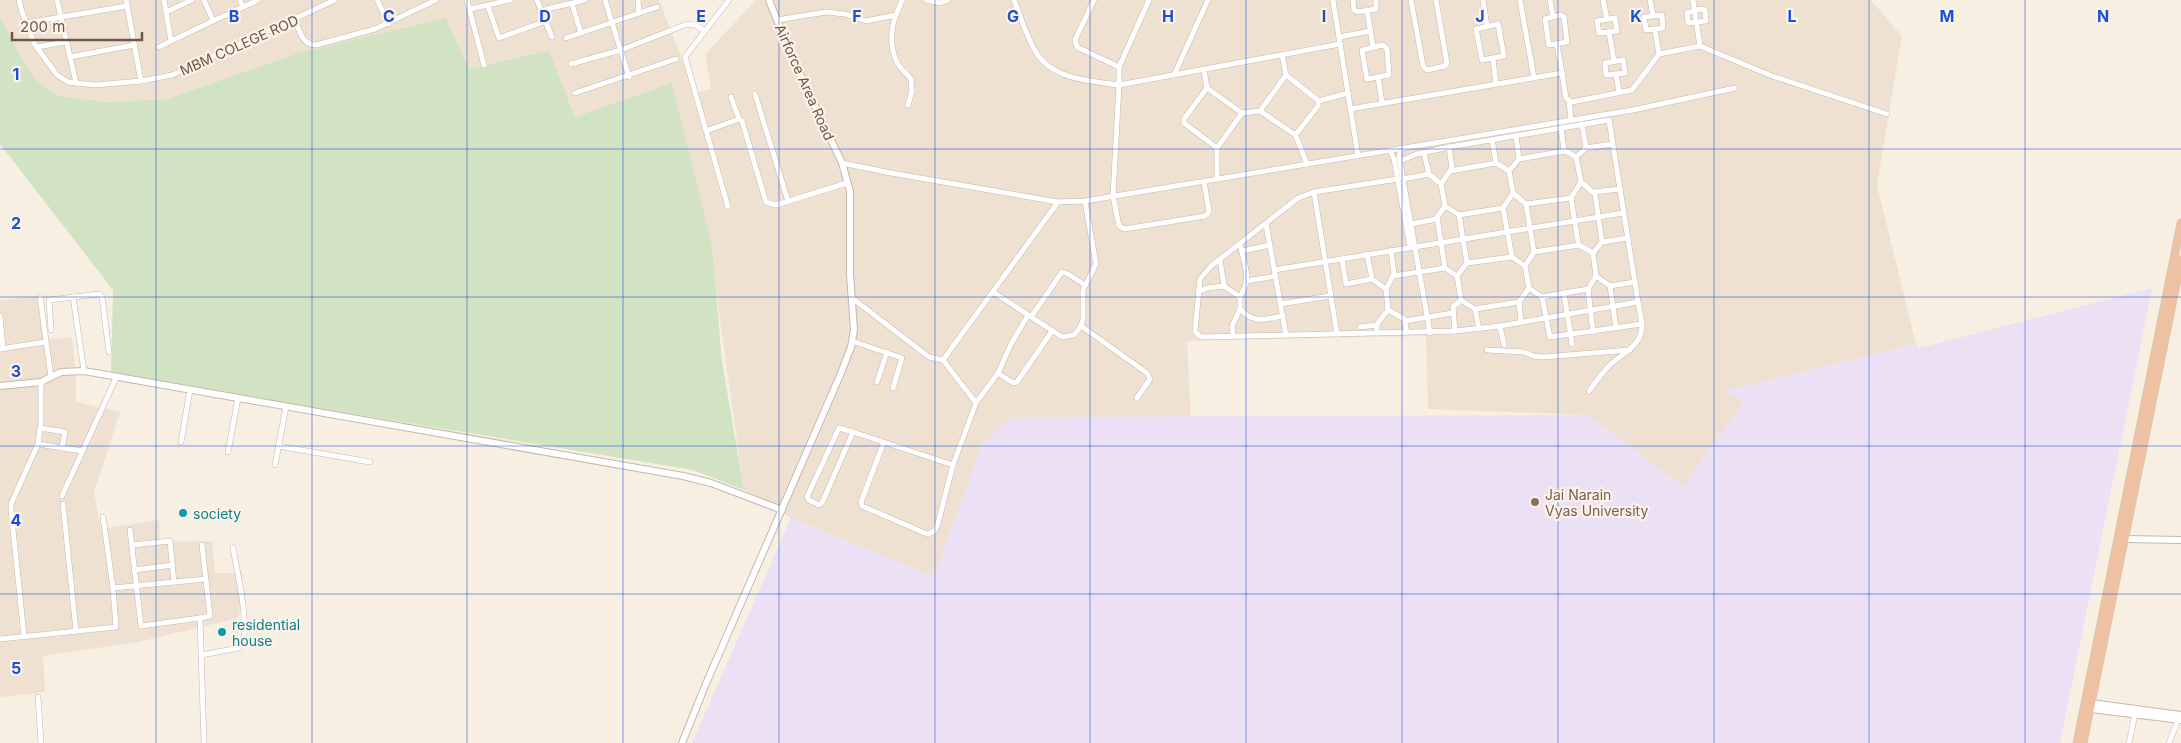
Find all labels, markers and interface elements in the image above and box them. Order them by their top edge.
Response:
text: C [383,6,395,26]
text: D [539,6,551,26]
text: E [696,6,706,26]
text: F [852,6,862,26]
text: G [1007,6,1019,26]
text: H [1162,6,1174,26]
text: I [1322,6,1326,26]
text: J [1475,6,1485,26]
text: K [1630,6,1642,26]
text: L [1787,6,1797,26]
text: M [1940,6,1954,26]
text: N [2097,6,2109,26]
scale bar [12,10,142,42]
street label: MBM COLEGE ROD [177,11,301,79]
text: 200 m [20,17,65,36]
street label: Airforce Area Road [772,21,838,143]
text: 1 [13,64,19,84]
text: 2 [11,213,21,233]
text: 3 [11,361,21,381]
place label: Jai Narain Vyas University [1545,486,1648,519]
marker: Jai Narain Vyas University [1529,496,1541,508]
place label: society [193,505,241,522]
marker: society [177,507,189,519]
text: 4 [11,510,22,530]
place label: residential house [232,616,300,649]
marker: residential house [216,626,228,638]
text: 5 [11,658,21,678]

